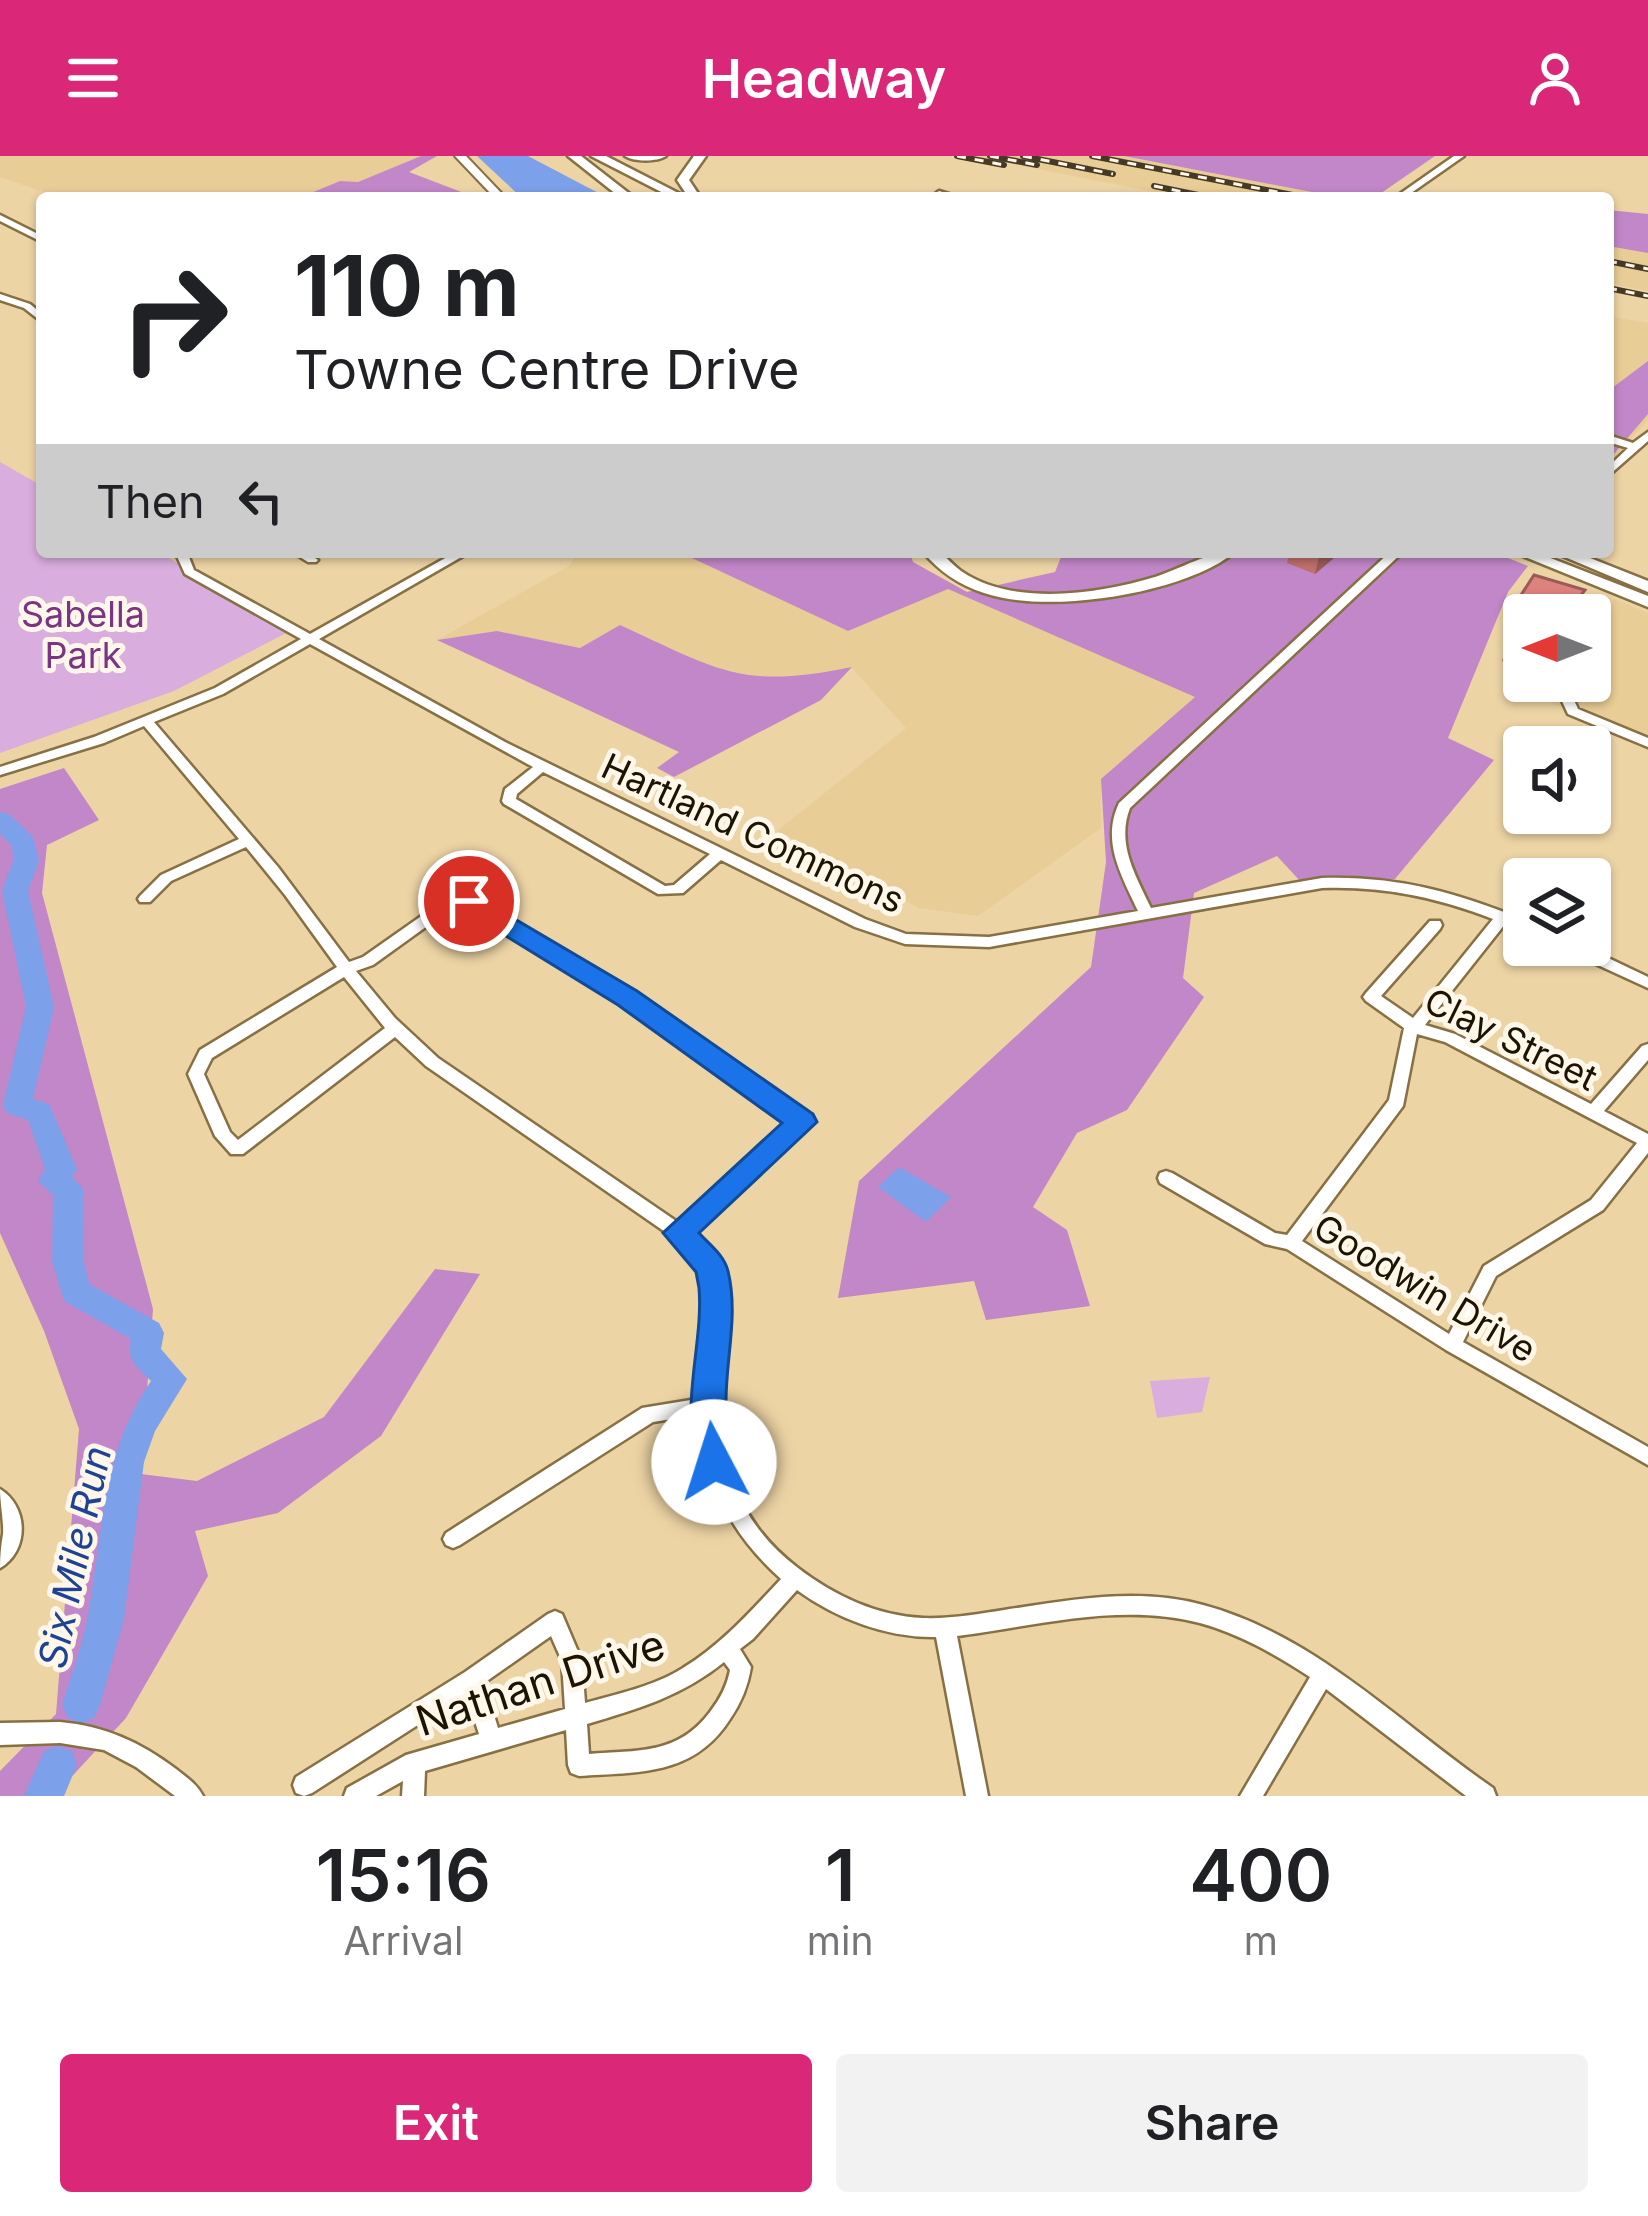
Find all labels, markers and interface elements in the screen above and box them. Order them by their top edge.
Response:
icon: menu [60,45,126,111]
icon: person [1522,45,1588,111]
text: Headway [702,46,946,111]
text: 110 m [294,235,520,336]
icon: right [96,240,252,396]
text: Towne Centre Drive [294,337,799,402]
icon: left [228,468,294,534]
text: Then [96,474,204,529]
park label: Sabella Park [21,592,145,677]
north arrow [1503,594,1611,702]
map controls [1503,594,1611,966]
button: sound [1503,726,1611,834]
street label: Hartland Commons [595,744,911,922]
pin [418,850,520,952]
button: layers [1503,858,1611,966]
icon: arrive [436,868,502,934]
street label: Clay Street [1417,978,1605,1100]
street label: Goodwin Drive [1306,1205,1544,1371]
position arrow [651,1399,777,1525]
water label: Six Mile Run [28,1442,120,1672]
street label: Nathan Drive [409,1618,671,1746]
text: 15:16 [316,1831,491,1918]
text: 1 [825,1831,855,1918]
text: 400 [1189,1831,1332,1918]
text: Arrival [343,1917,463,1964]
text: min [807,1917,873,1964]
text: m [1244,1917,1278,1964]
button: Exit [60,2054,812,2192]
button: Share [836,2054,1588,2192]

